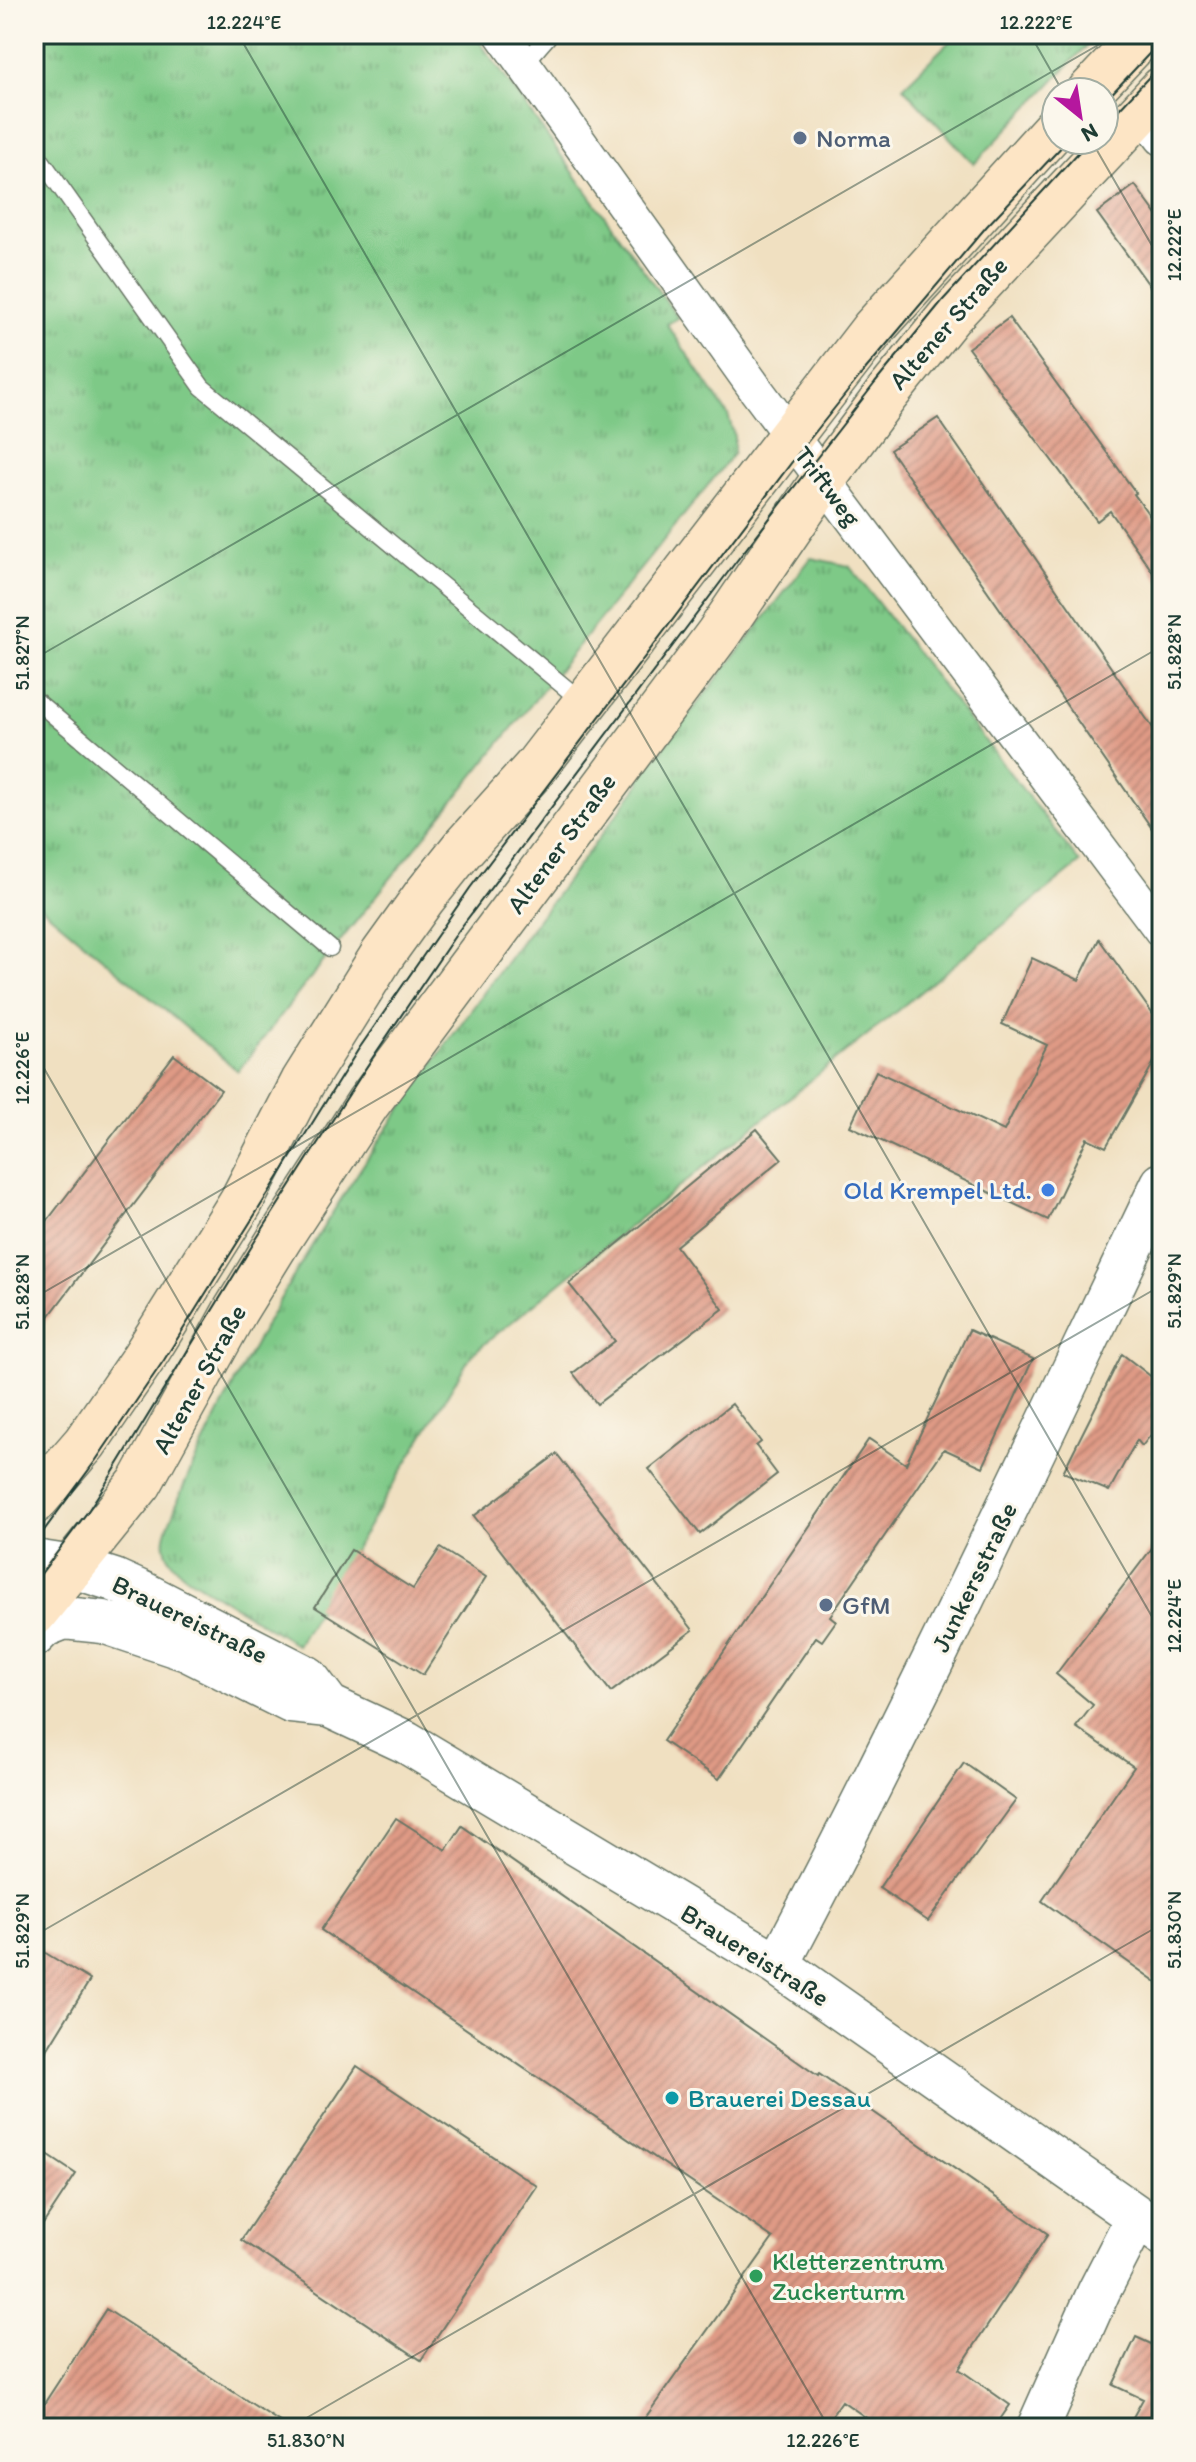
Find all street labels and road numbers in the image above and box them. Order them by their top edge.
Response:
street label: Altener Straße [882,250,1014,396]
street label: Triftweg [787,440,869,533]
street label: Altener Straße [499,766,623,920]
street label: Altener Straße [145,1299,253,1459]
street label: Junkersstraße [924,1497,1024,1657]
street label: Brauereistraße [107,1567,273,1671]
street label: Brauereistraße [675,1897,835,2013]

